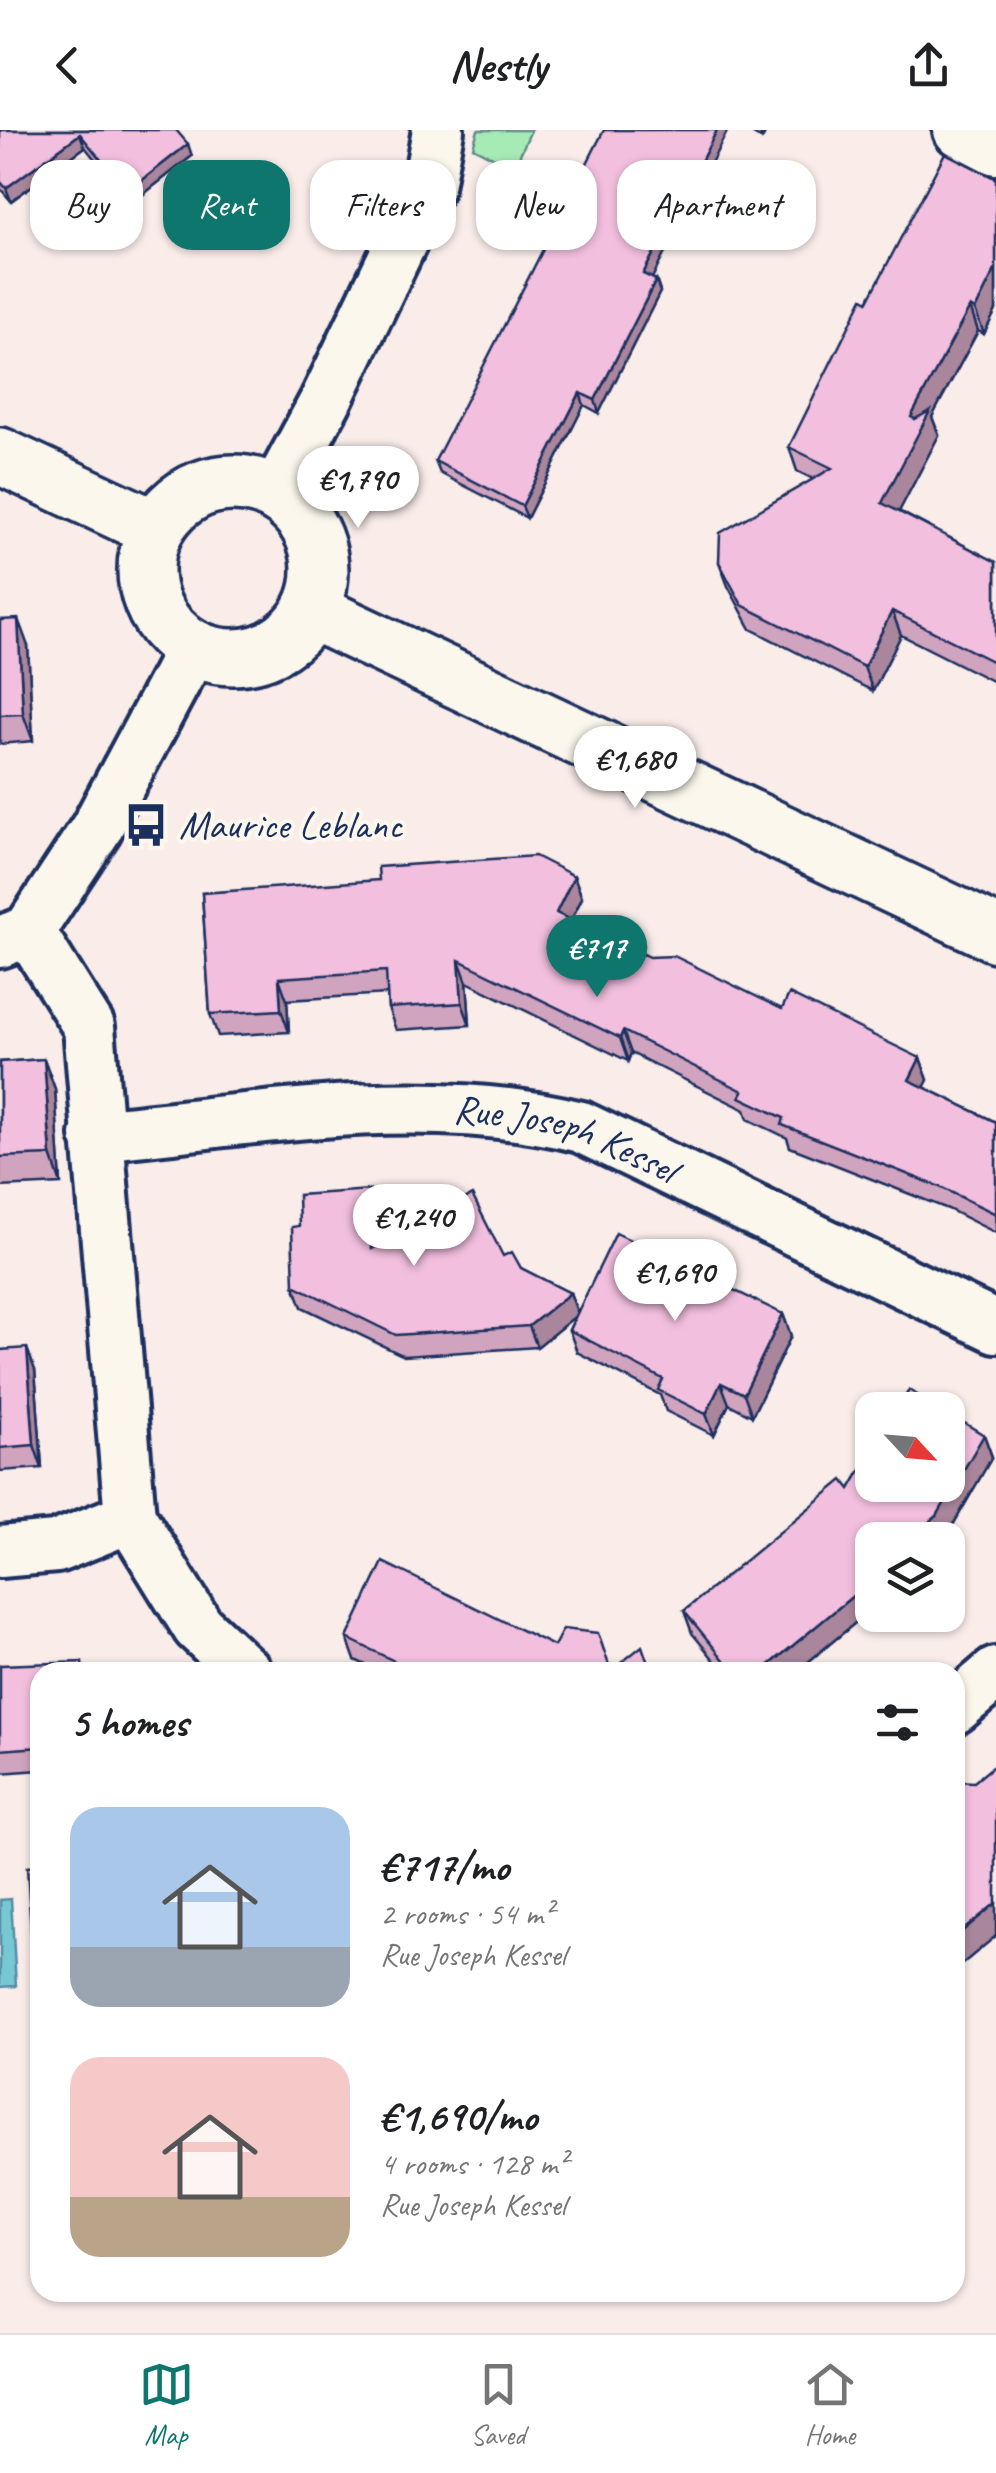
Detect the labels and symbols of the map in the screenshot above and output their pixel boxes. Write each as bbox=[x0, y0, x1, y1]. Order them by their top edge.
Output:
pin: €1,790 bbox=[277, 446, 439, 531]
pin: €1,680 bbox=[554, 726, 716, 811]
place label: Maurice Leblanc bbox=[179, 800, 403, 850]
bus stop icon: Maurice Leblanc bbox=[122, 801, 170, 849]
pin: €717 bbox=[538, 915, 656, 1000]
street label: Rue Joseph Kessel bbox=[452, 1084, 691, 1197]
pin: €1,240 bbox=[333, 1184, 495, 1269]
pin: €1,690 bbox=[594, 1239, 756, 1324]
north arrow bbox=[855, 1392, 965, 1502]

